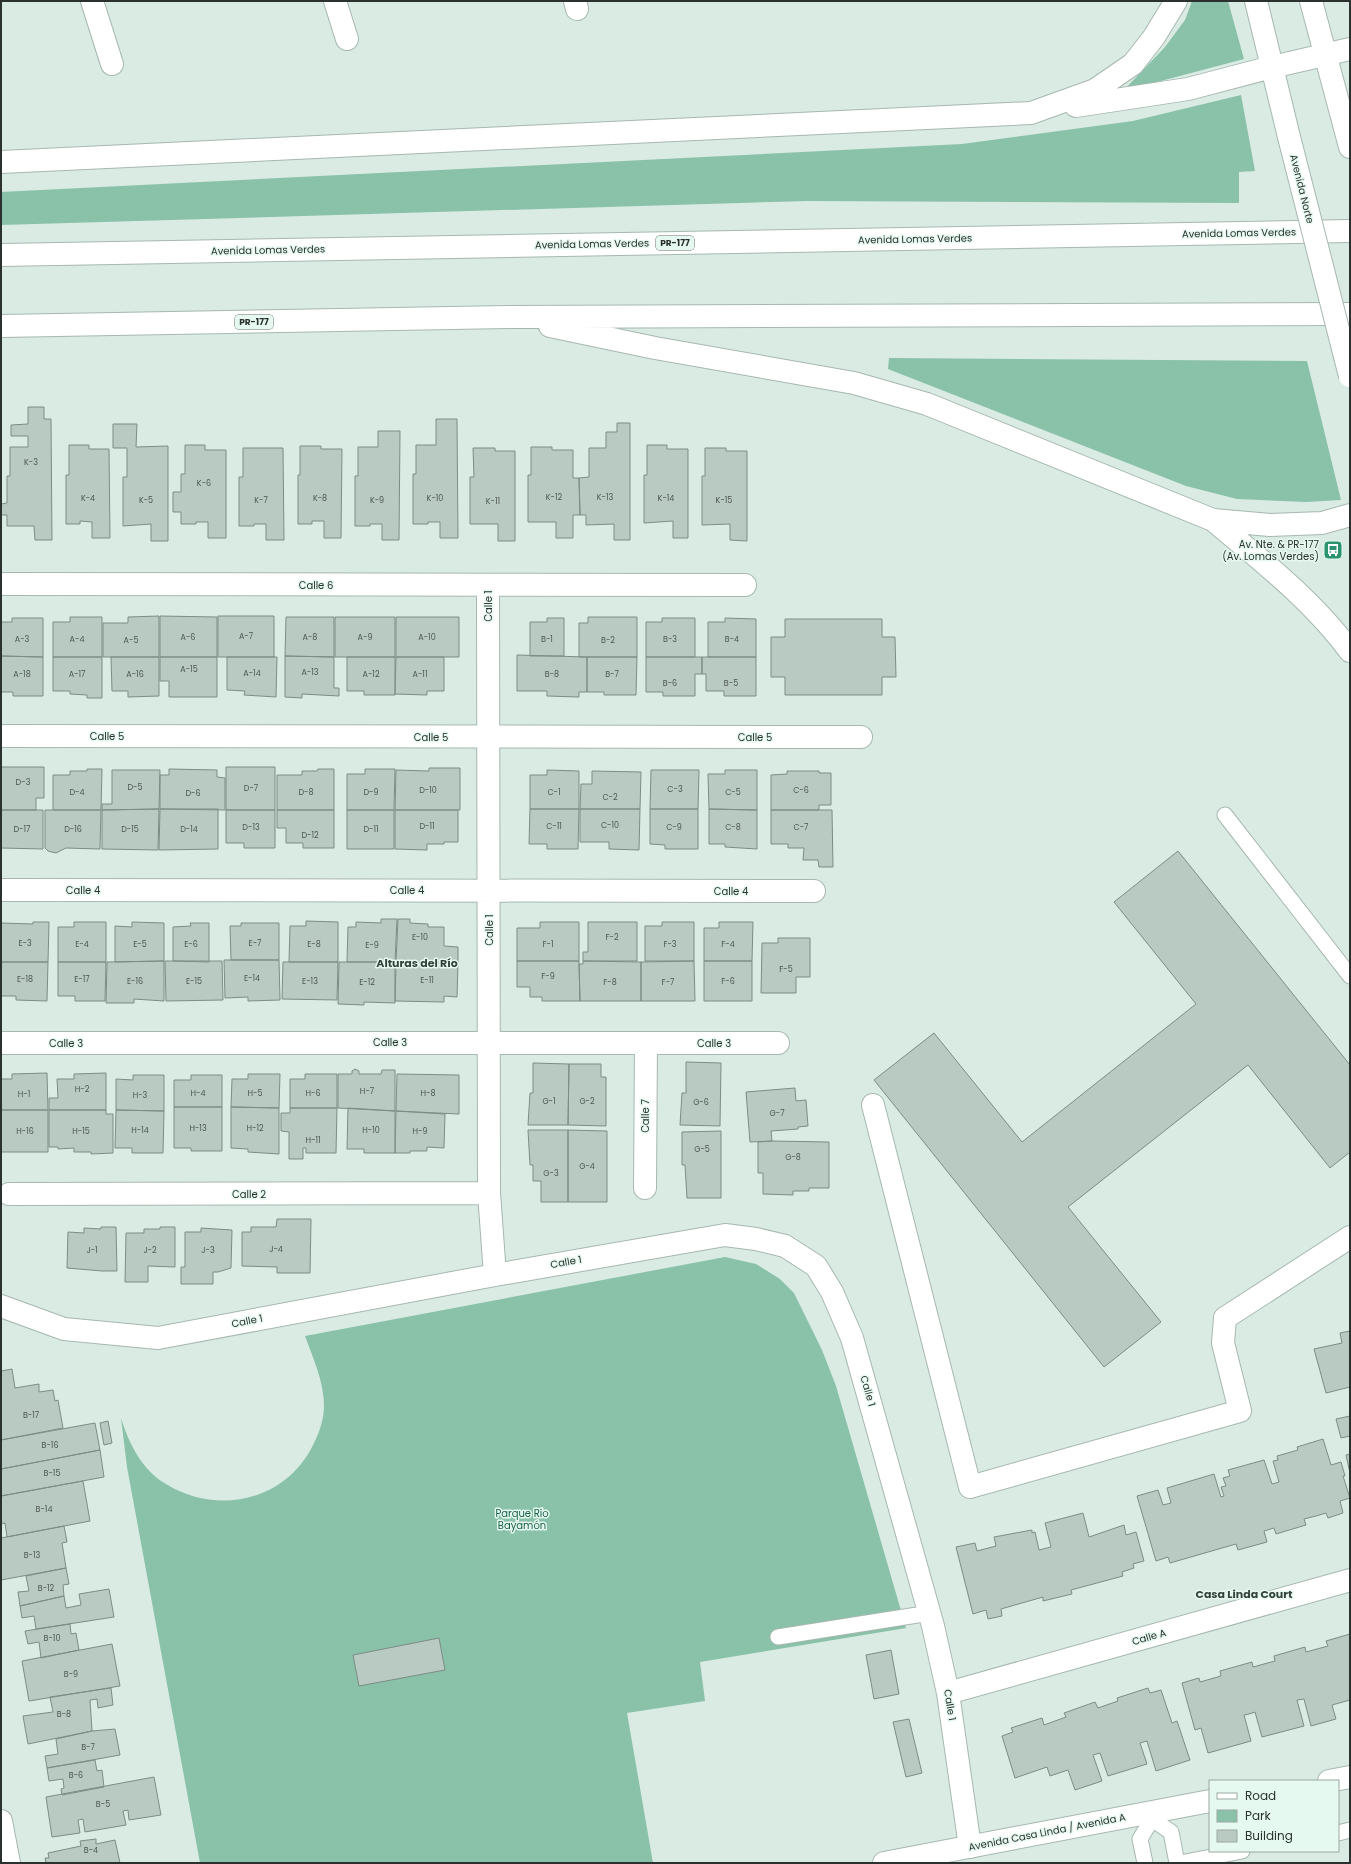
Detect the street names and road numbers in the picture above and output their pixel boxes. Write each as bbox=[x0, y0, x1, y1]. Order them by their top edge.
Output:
street label: Avenida Norte bbox=[1286, 153, 1318, 225]
street label: Avenida Lomas Verdes bbox=[1182, 225, 1296, 241]
street label: Avenida Lomas Verdes bbox=[858, 231, 972, 247]
street label: Avenida Lomas Verdes bbox=[535, 236, 649, 252]
road number: PR-177 bbox=[656, 236, 694, 250]
street label: Avenida Lomas Verdes bbox=[211, 242, 325, 258]
road number: PR-177 bbox=[235, 315, 273, 329]
street label: Calle 6 bbox=[299, 578, 333, 593]
street label: Calle 1 bbox=[481, 590, 496, 622]
street label: Calle 5 bbox=[90, 729, 124, 744]
street label: Calle 5 bbox=[414, 730, 448, 745]
street label: Calle 5 bbox=[738, 730, 772, 745]
street label: Calle 4 bbox=[66, 883, 100, 898]
street label: Calle 4 bbox=[390, 883, 424, 898]
street label: Calle 4 bbox=[714, 884, 748, 899]
street label: Calle 1 bbox=[482, 914, 497, 946]
street label: Calle 3 bbox=[373, 1035, 407, 1050]
street label: Calle 3 bbox=[49, 1036, 83, 1051]
street label: Calle 3 bbox=[697, 1036, 731, 1051]
street label: Calle 7 bbox=[638, 1099, 653, 1133]
street label: Calle 2 bbox=[232, 1187, 266, 1202]
street label: Calle 1 bbox=[549, 1252, 583, 1272]
street label: Calle 1 bbox=[230, 1311, 264, 1331]
street label: Calle 1 bbox=[856, 1374, 880, 1408]
street label: Calle A bbox=[1130, 1625, 1168, 1649]
street label: Calle 1 bbox=[940, 1688, 960, 1722]
street label: Avenida Casa Linda / Avenida A bbox=[967, 1809, 1127, 1855]

